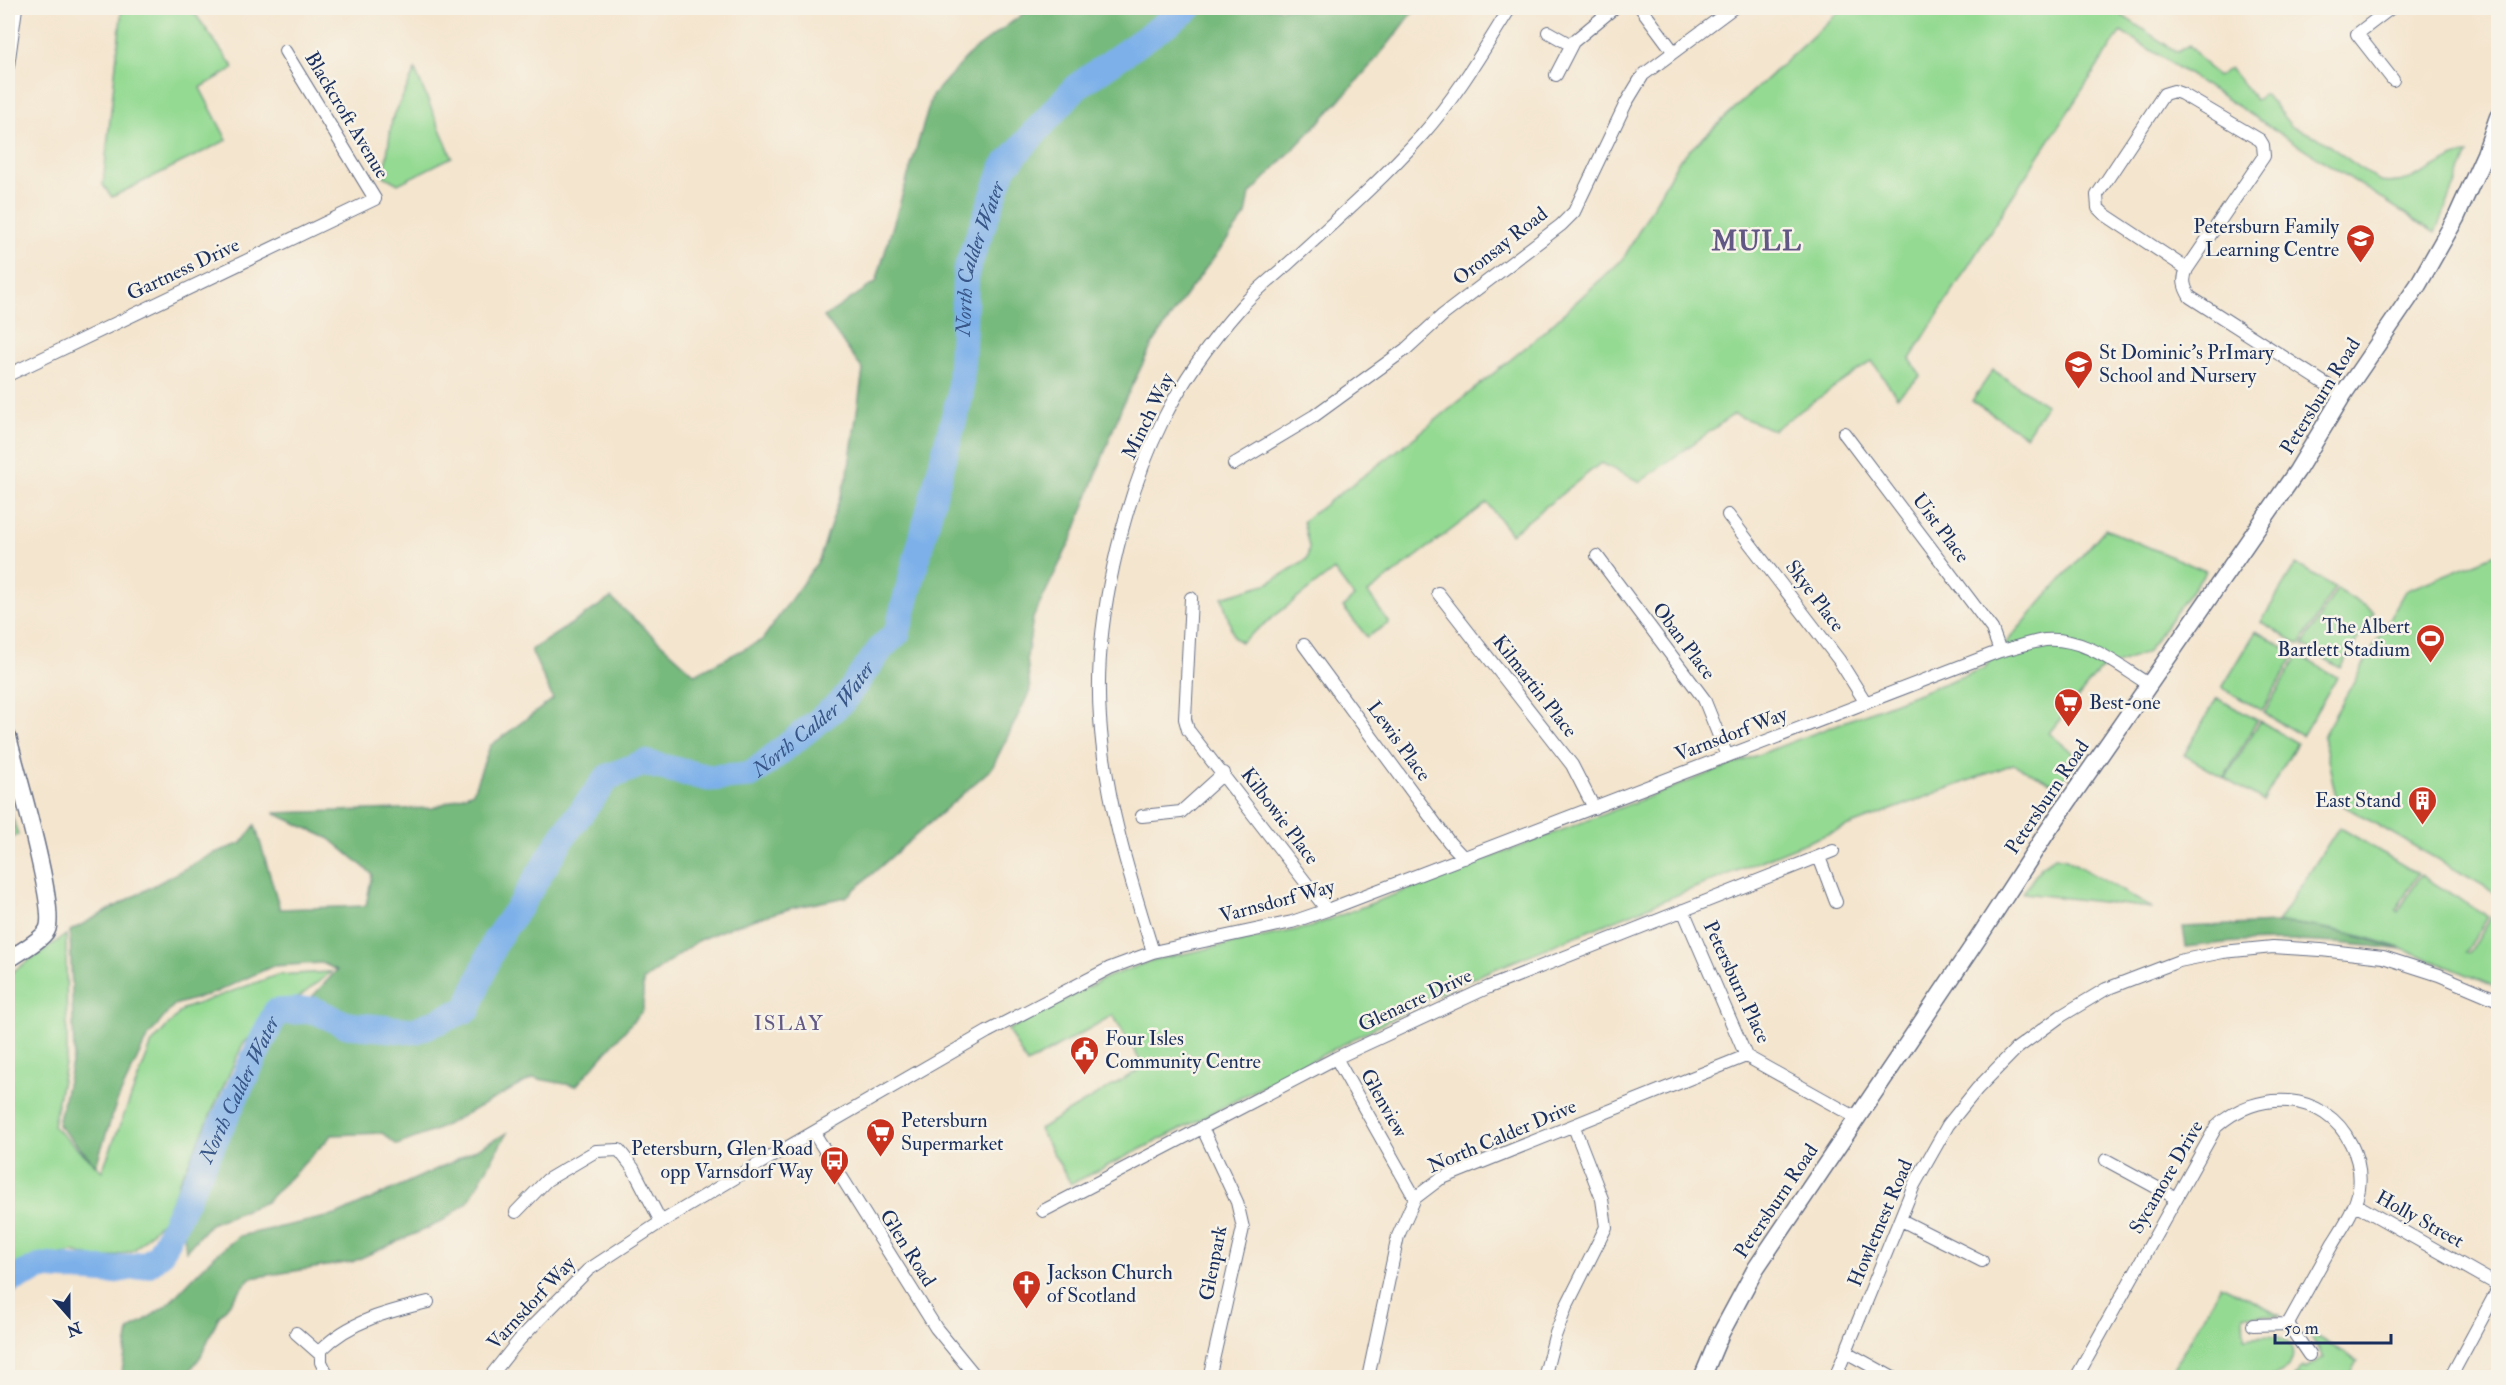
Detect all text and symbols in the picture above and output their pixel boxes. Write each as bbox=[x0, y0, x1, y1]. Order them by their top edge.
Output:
street label: Blackcroft Avenue bbox=[299, 47, 395, 183]
water label: North Calder Water bbox=[949, 177, 1011, 337]
street label: Oronsay Road bbox=[1448, 201, 1552, 291]
place label: Petersburn Family Learning Centre bbox=[2193, 214, 2340, 262]
school or university icon: Petersburn Family Learning Centre bbox=[2344, 222, 2376, 264]
district label: MULL bbox=[1711, 226, 1802, 258]
street label: Gartness Drive bbox=[123, 232, 243, 306]
street label: Petersburn Road bbox=[2274, 333, 2366, 459]
place label: St Dominic’s PrImary School and Nursery bbox=[2099, 340, 2275, 388]
school or university icon: St Dominic’s PrImary School and Nursery bbox=[2062, 348, 2094, 390]
street label: Minch Way bbox=[1116, 368, 1180, 463]
street label: Uist Place bbox=[1907, 488, 1975, 568]
street label: Skye Place bbox=[1780, 555, 1850, 637]
street label: Oban Place bbox=[1647, 597, 1721, 685]
place label: The Albert Bartlett Stadium bbox=[2277, 614, 2411, 662]
sports icon: The Albert Bartlett Stadium bbox=[2415, 622, 2447, 664]
street label: Kilmartin Place bbox=[1487, 630, 1583, 742]
water label: North Calder Water bbox=[745, 655, 881, 783]
supermarket icon: Best-one bbox=[2052, 686, 2084, 728]
place label: Best-one bbox=[2089, 690, 2161, 715]
street label: Lewis Place bbox=[1362, 696, 1436, 786]
street label: Varnsdorf Way bbox=[1671, 701, 1792, 767]
street label: Petersburn Road bbox=[2000, 735, 2095, 859]
street label: Kilbowie Place bbox=[1235, 762, 1325, 870]
building icon: East Stand bbox=[2406, 784, 2438, 826]
place label: East Stand bbox=[2315, 788, 2401, 813]
street label: Varnsdorf Way bbox=[1217, 873, 1339, 928]
street label: Petersburn Place bbox=[1698, 917, 1776, 1047]
street label: Glenacre Drive bbox=[1354, 963, 1476, 1037]
district label: ISLAY bbox=[754, 1010, 824, 1037]
water label: North Calder Water bbox=[192, 1011, 286, 1168]
place label: Four Isles Community Centre bbox=[1105, 1026, 1261, 1074]
public building icon: Four Isles Community Centre bbox=[1068, 1034, 1100, 1076]
street label: Glenview bbox=[1355, 1064, 1413, 1142]
street label: North Calder Drive bbox=[1424, 1093, 1580, 1179]
place label: Petersburn Supermarket bbox=[901, 1108, 1004, 1157]
supermarket icon: Petersburn Supermarket bbox=[864, 1116, 896, 1158]
street label: Sycamore Drive bbox=[2123, 1116, 2209, 1238]
place label: Petersburn, Glen Road opp Varnsdorf Way bbox=[631, 1136, 814, 1185]
street label: Petersburn Road bbox=[1729, 1139, 1824, 1263]
bus stop icon: Petersburn, Glen Road opp Varnsdorf Way bbox=[818, 1144, 850, 1186]
street label: Howletnest Road bbox=[1842, 1155, 1918, 1290]
street label: Holly Street bbox=[2372, 1185, 2469, 1254]
street label: Glen Road bbox=[874, 1205, 942, 1291]
street label: Glenpark bbox=[1194, 1223, 1234, 1303]
street label: Varnsdorf Way bbox=[482, 1250, 581, 1355]
place label: Jackson Church of Scotland bbox=[1046, 1260, 1173, 1308]
church icon: Jackson Church of Scotland bbox=[1010, 1268, 1042, 1310]
north arrow bbox=[39, 1286, 99, 1346]
scale bar bbox=[2275, 1307, 2390, 1345]
text: N bbox=[63, 1317, 85, 1341]
text: 50 m bbox=[2284, 1317, 2319, 1340]

